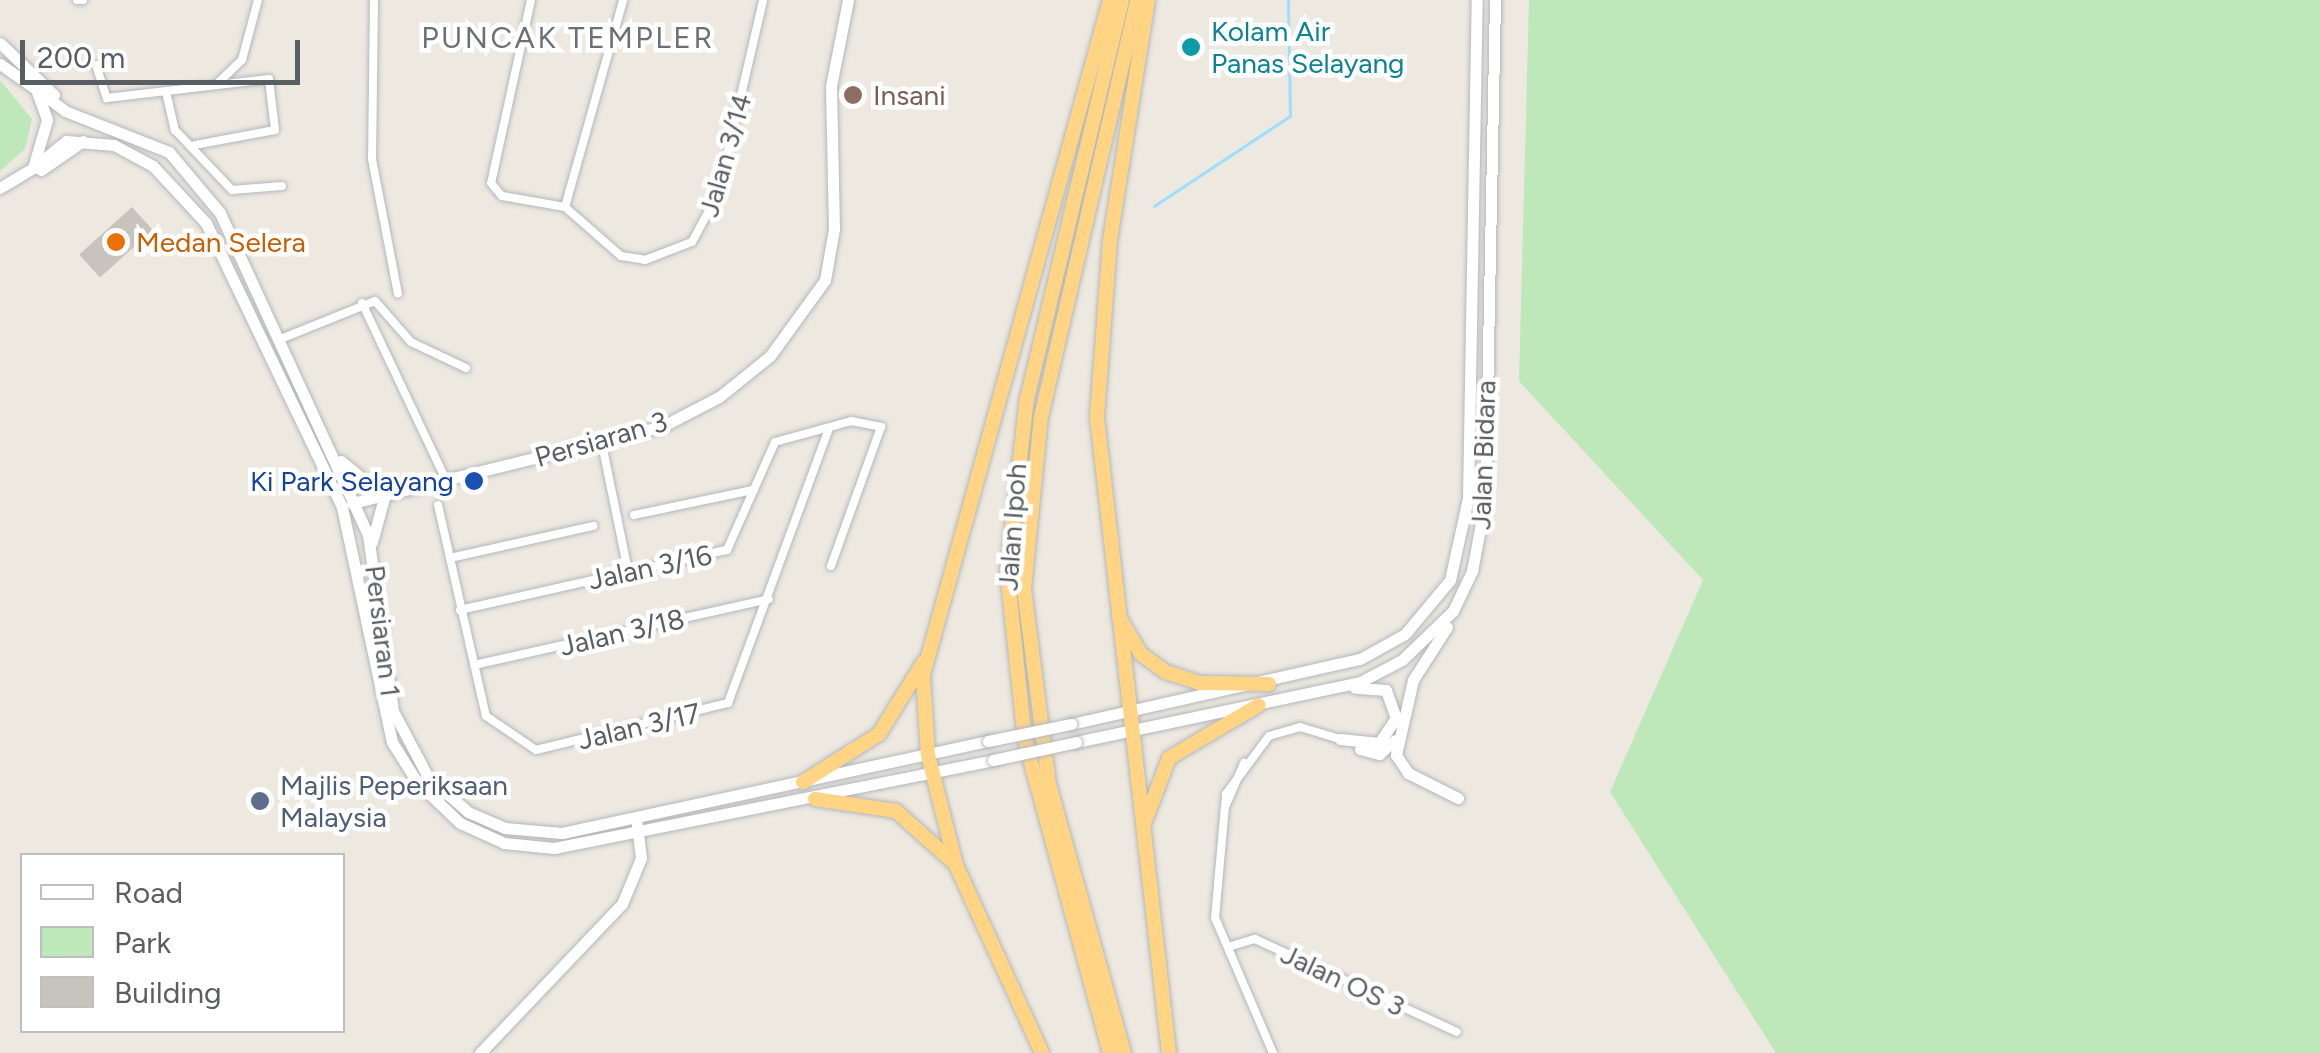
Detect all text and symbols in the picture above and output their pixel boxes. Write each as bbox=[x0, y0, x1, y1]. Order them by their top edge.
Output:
place label: Kolam Air Panas Selayang bbox=[1211, 14, 1405, 80]
scale bar bbox=[25, 20, 305, 82]
district label: PUNCAK TEMPLER bbox=[421, 20, 715, 56]
marker: Kolam Air Panas Selayang bbox=[1180, 36, 1202, 58]
text: 200 m bbox=[37, 39, 125, 76]
place label: Insani bbox=[873, 78, 946, 112]
marker: Insani bbox=[842, 84, 864, 106]
street label: Jalan 3/14 bbox=[691, 89, 759, 221]
place label: Medan Selera bbox=[136, 225, 306, 259]
marker: Medan Selera bbox=[105, 231, 127, 253]
street label: Jalan Bidara bbox=[1464, 380, 1502, 530]
street label: Persiaran 3 bbox=[531, 404, 671, 474]
street label: Jalan Ipoh bbox=[991, 462, 1033, 592]
place label: Ki Park Selayang bbox=[250, 464, 454, 498]
marker: Ki Park Selayang bbox=[463, 470, 485, 492]
street label: Jalan 3/16 bbox=[585, 538, 715, 596]
street label: Persiaran 1 bbox=[358, 563, 408, 699]
street label: Jalan 3/18 bbox=[557, 601, 687, 663]
street label: Jalan 3/17 bbox=[575, 696, 703, 756]
place label: Majlis Peperiksaan Malaysia bbox=[280, 768, 508, 834]
marker: Majlis Peperiksaan Malaysia bbox=[249, 790, 271, 812]
legend bbox=[20, 853, 345, 1033]
text: Road bbox=[114, 874, 183, 911]
text: Park bbox=[114, 924, 171, 961]
street label: Jalan OS 3 bbox=[1276, 937, 1410, 1023]
text: Building bbox=[114, 974, 222, 1011]

